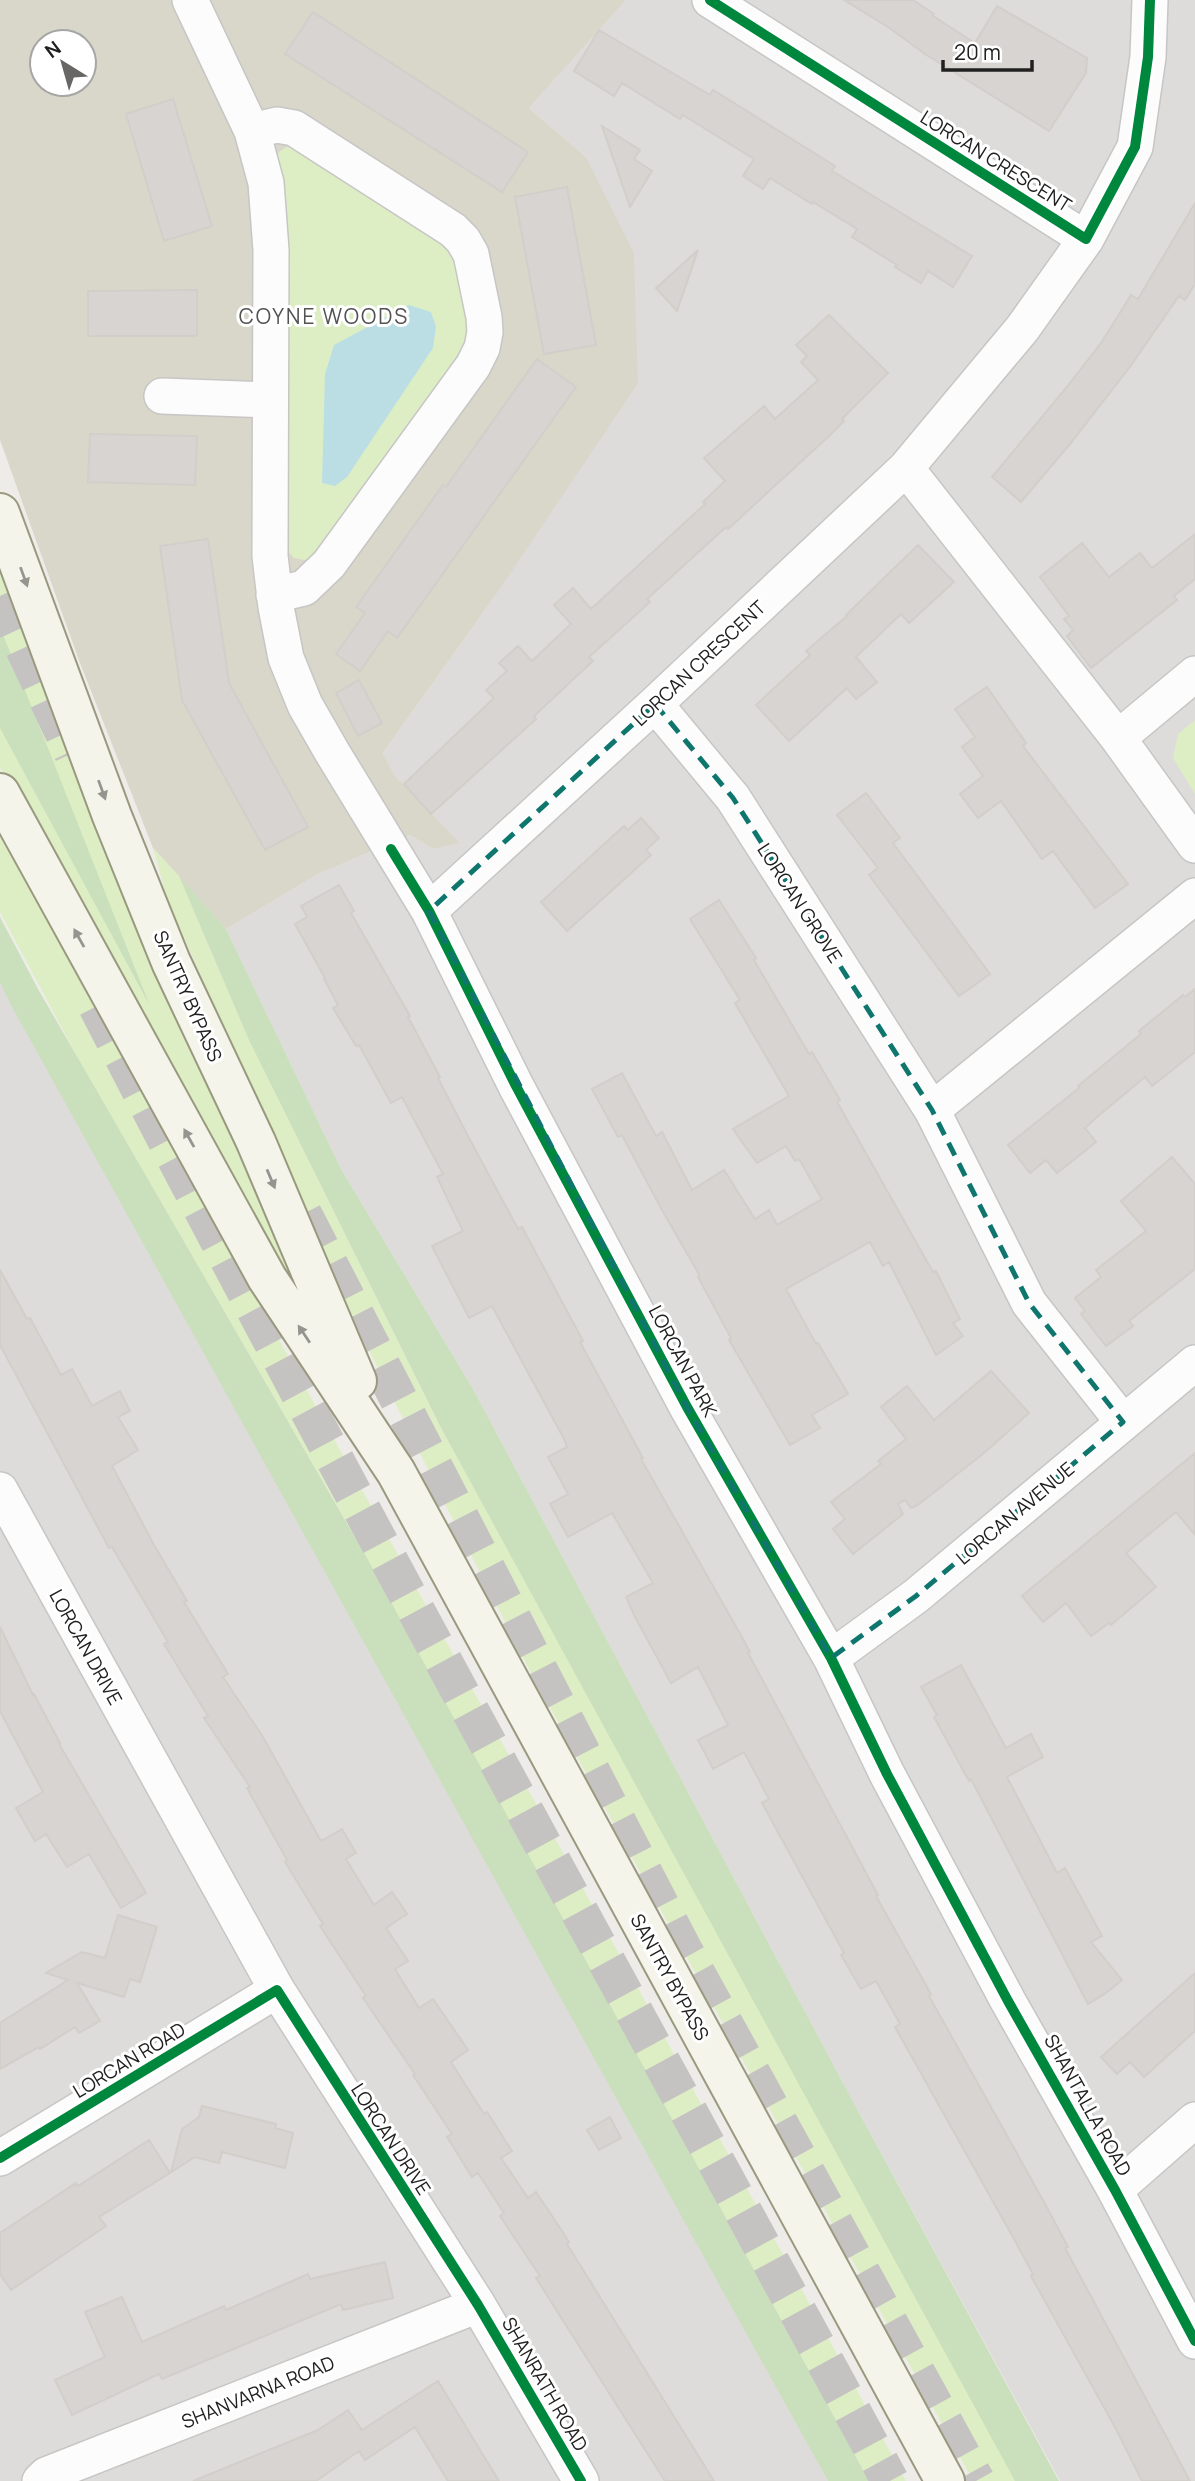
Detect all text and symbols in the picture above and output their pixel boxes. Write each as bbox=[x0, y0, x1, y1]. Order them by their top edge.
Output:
north arrow bbox=[28, 28, 98, 98]
scale bar bbox=[943, 28, 1032, 72]
text: N bbox=[39, 35, 66, 64]
text: 20 m bbox=[954, 38, 1001, 66]
street label: LORCAN CRESCENT bbox=[916, 104, 1077, 218]
district label: COYNE WOODS bbox=[239, 302, 409, 330]
one-way arrow bbox=[18, 567, 29, 588]
street label: LORCAN CRESCENT bbox=[627, 594, 772, 732]
one-way arrow bbox=[97, 780, 108, 801]
street label: LORCAN GROVE bbox=[752, 838, 848, 968]
street label: SANTRY BYPASS bbox=[147, 926, 229, 1066]
one-way arrow bbox=[74, 928, 85, 948]
one-way arrow bbox=[183, 1128, 195, 1147]
one-way arrow bbox=[266, 1169, 277, 1190]
street label: LORCAN PARK bbox=[643, 1301, 724, 1422]
one-way arrow bbox=[297, 1324, 310, 1344]
street label: LORCAN AVENUE bbox=[950, 1456, 1080, 1570]
street label: LORCAN DRIVE bbox=[44, 1585, 128, 1709]
street label: SANTRY BYPASS bbox=[624, 1909, 716, 2045]
street label: LORCAN ROAD bbox=[68, 2016, 190, 2104]
street label: SHANTALLA ROAD bbox=[1038, 2030, 1138, 2180]
street label: LORCAN DRIVE bbox=[345, 2078, 437, 2200]
street label: SHANRATH ROAD bbox=[496, 2312, 594, 2456]
street label: SHANVARNA ROAD bbox=[178, 2349, 338, 2435]

